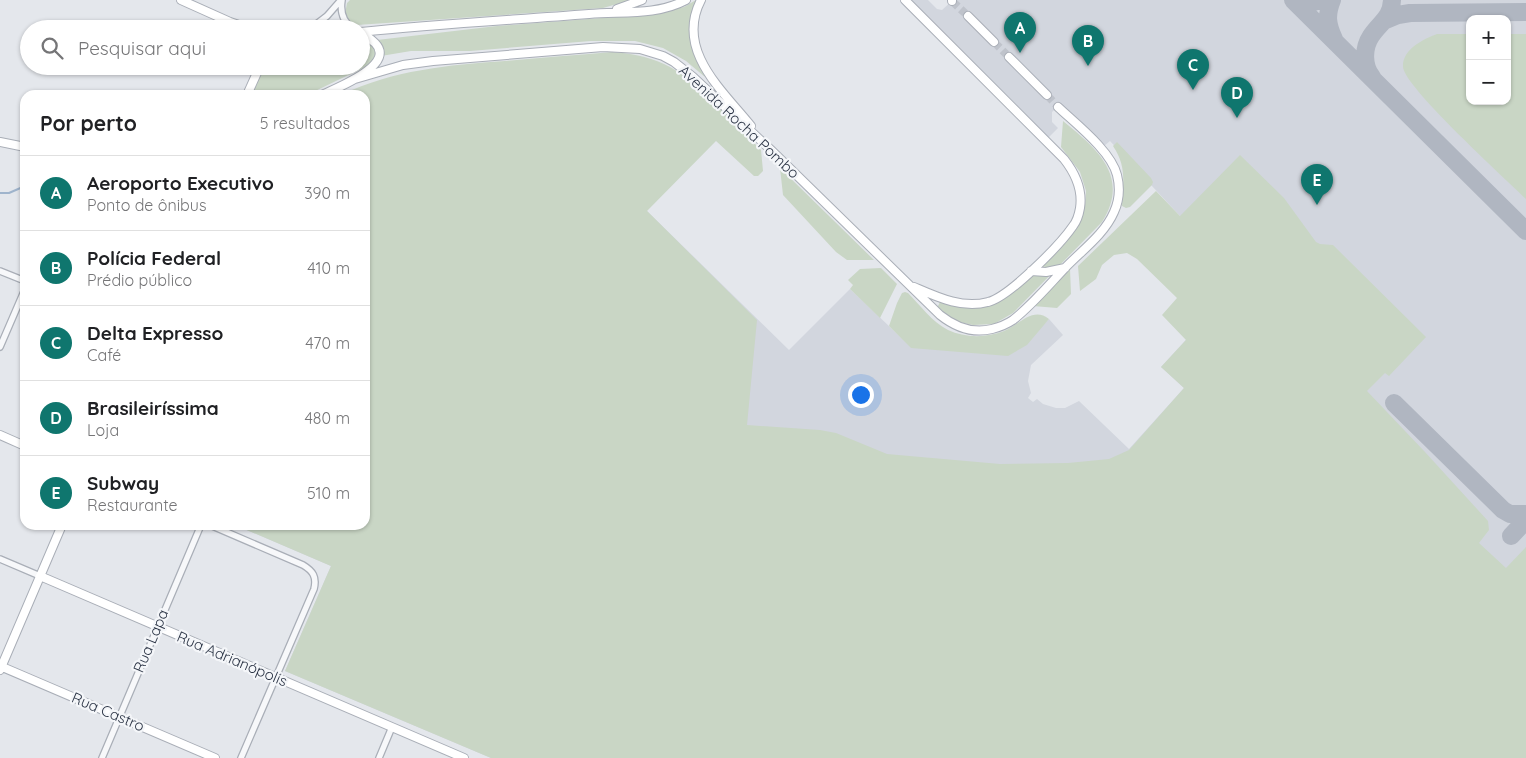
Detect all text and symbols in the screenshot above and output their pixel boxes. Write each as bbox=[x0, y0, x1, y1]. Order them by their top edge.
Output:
pin: A bbox=[1004, 12, 1036, 53]
map controls bbox=[1466, 15, 1511, 105]
button: + bbox=[1466, 15, 1511, 60]
search box bbox=[20, 20, 370, 75]
pin: B bbox=[1072, 25, 1104, 66]
icon: search bbox=[38, 34, 66, 62]
text: Pesquisar aqui bbox=[78, 36, 206, 60]
pin: C bbox=[1177, 49, 1209, 90]
button: − bbox=[1466, 60, 1511, 105]
street label: Avenida Rocha Pombo bbox=[675, 61, 804, 182]
pin: D bbox=[1221, 77, 1253, 118]
text: Por perto bbox=[40, 110, 137, 136]
text: 5 resultados bbox=[260, 113, 350, 133]
pin: E bbox=[1301, 164, 1333, 205]
text: Aeroporto Executivo bbox=[87, 171, 274, 195]
text: A bbox=[51, 183, 61, 203]
text: 390 m bbox=[304, 183, 350, 203]
text: Ponto de ônibus bbox=[87, 195, 206, 215]
text: Polícia Federal bbox=[87, 246, 221, 270]
text: B bbox=[51, 258, 61, 278]
text: 410 m bbox=[307, 258, 350, 278]
text: Prédio público bbox=[87, 270, 192, 290]
text: Delta Expresso bbox=[87, 321, 223, 345]
text: C bbox=[51, 333, 61, 353]
text: 470 m bbox=[305, 333, 350, 353]
text: Café bbox=[87, 345, 121, 365]
your location bbox=[848, 382, 874, 408]
text: Brasileiríssima bbox=[87, 396, 219, 420]
text: D bbox=[50, 408, 62, 428]
text: 480 m bbox=[304, 408, 350, 428]
text: Loja bbox=[87, 420, 119, 440]
text: Subway bbox=[87, 471, 159, 495]
text: E bbox=[51, 483, 61, 503]
text: 510 m bbox=[307, 483, 350, 503]
text: Restaurante bbox=[87, 495, 178, 515]
street label: Rua Lapa bbox=[129, 606, 172, 675]
street label: Rua Adrianópolis bbox=[174, 627, 290, 690]
street label: Rua Castro bbox=[69, 688, 147, 735]

